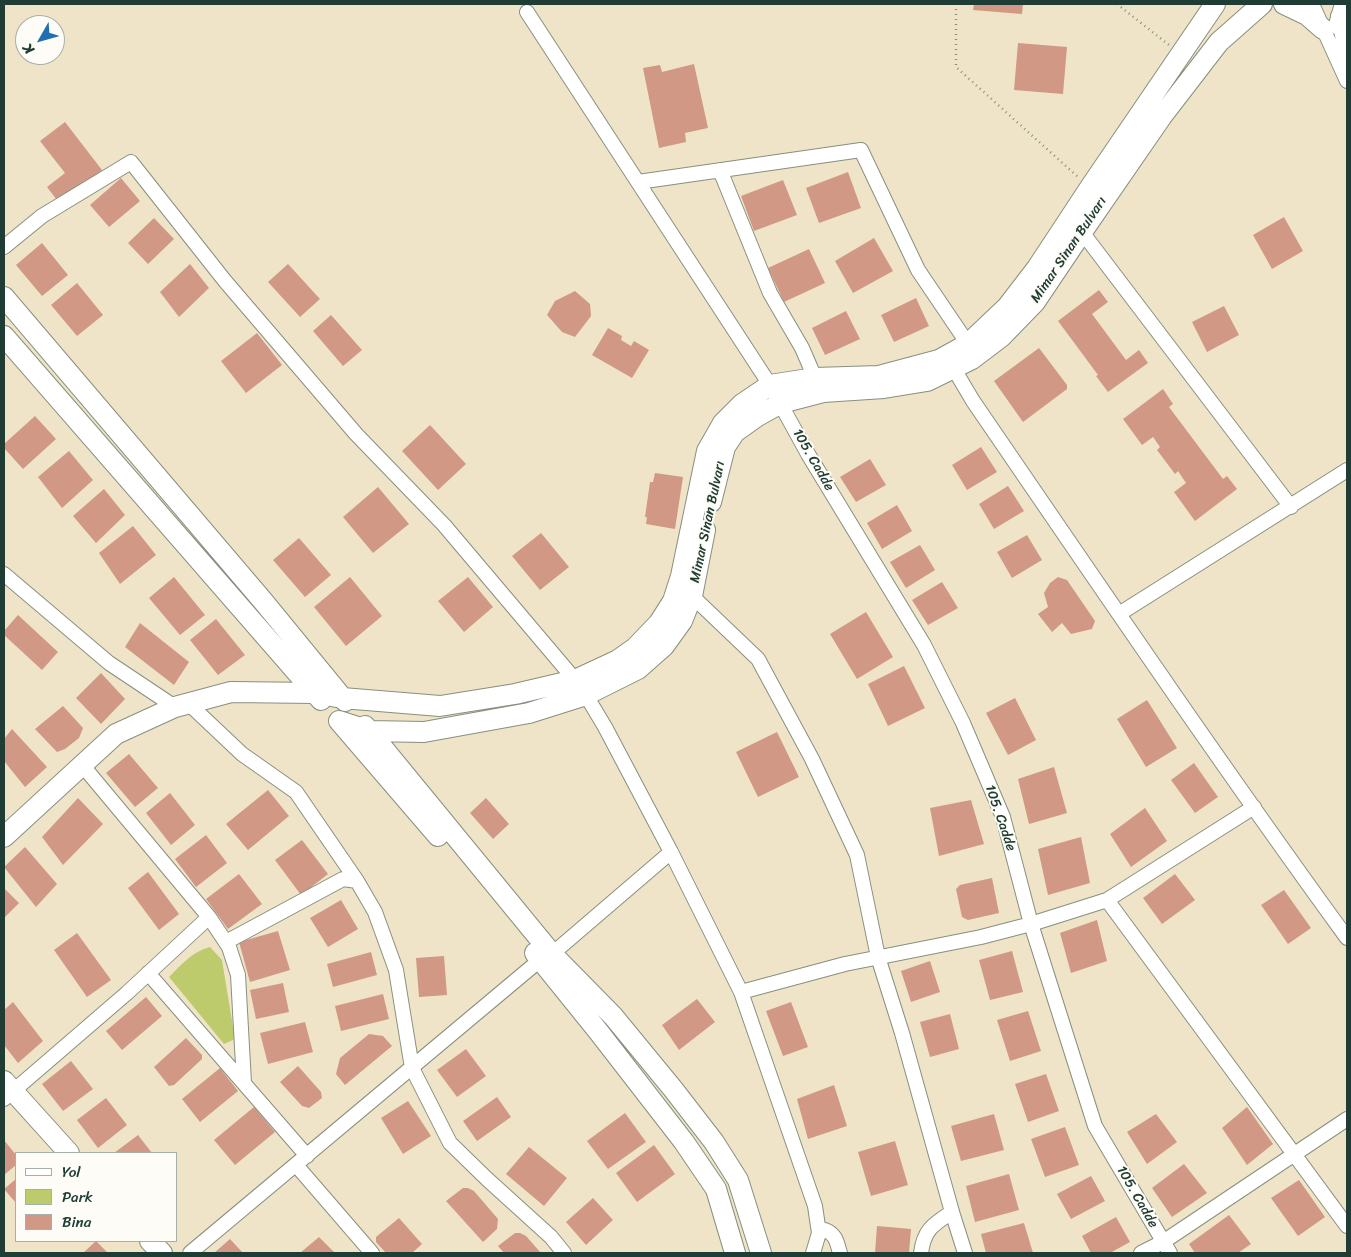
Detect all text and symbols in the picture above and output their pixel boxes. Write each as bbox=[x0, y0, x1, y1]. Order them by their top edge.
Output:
north arrow bbox=[15, 15, 65, 65]
text: K bbox=[16, 38, 41, 60]
street label: Mimar Sinan Bulvarı bbox=[1027, 194, 1111, 306]
street label: 105. Cadde bbox=[788, 426, 838, 494]
street label: Mimar Sinan Bulvarı bbox=[687, 459, 729, 585]
street label: 105. Cadde bbox=[981, 783, 1019, 853]
legend bbox=[15, 1152, 178, 1242]
text: Yol bbox=[62, 1159, 81, 1185]
street label: 105. Cadde bbox=[1112, 1163, 1162, 1231]
text: Park bbox=[62, 1184, 93, 1210]
text: Bina bbox=[62, 1209, 91, 1235]

